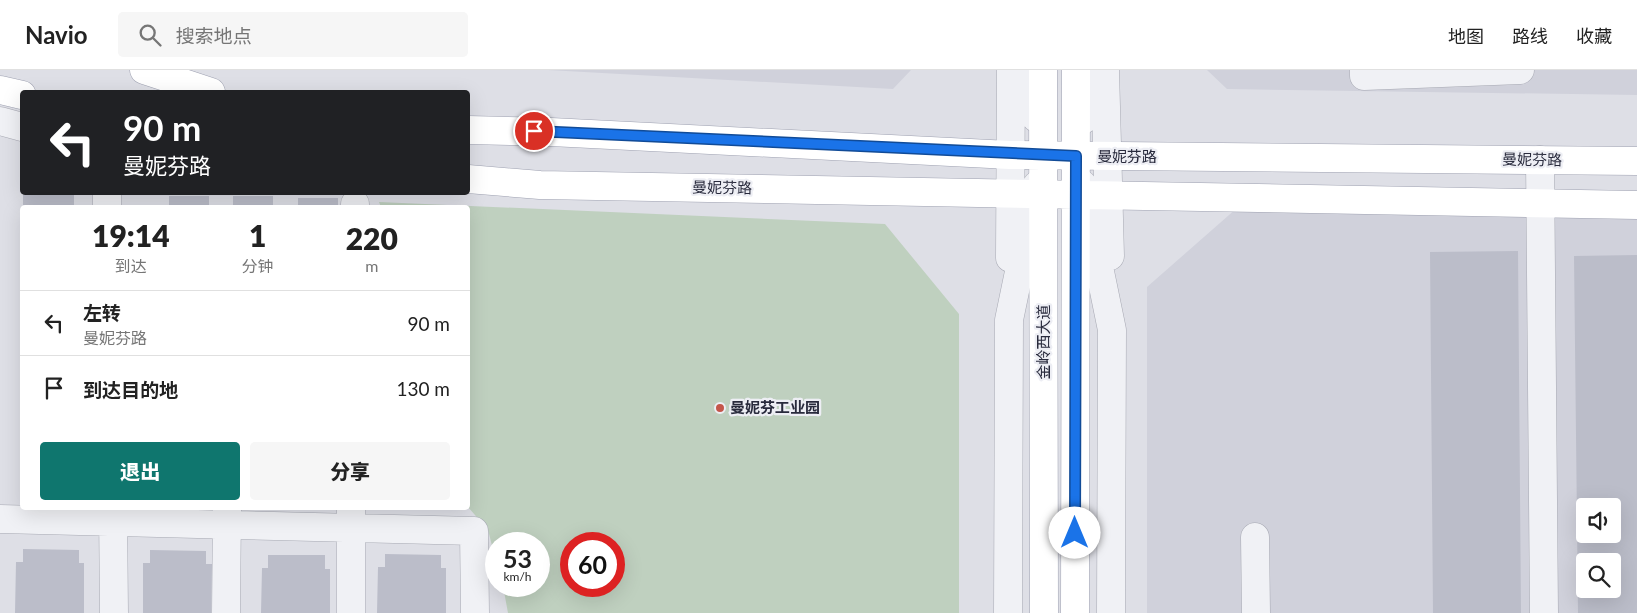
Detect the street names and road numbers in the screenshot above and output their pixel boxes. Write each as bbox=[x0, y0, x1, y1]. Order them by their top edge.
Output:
street label: 曼妮芬路 bbox=[1097, 147, 1157, 165]
street label: 曼妮芬路 bbox=[1502, 149, 1562, 169]
street label: 曼妮芬路 bbox=[692, 177, 752, 197]
street label: 金岭西大道 bbox=[1034, 304, 1052, 380]

